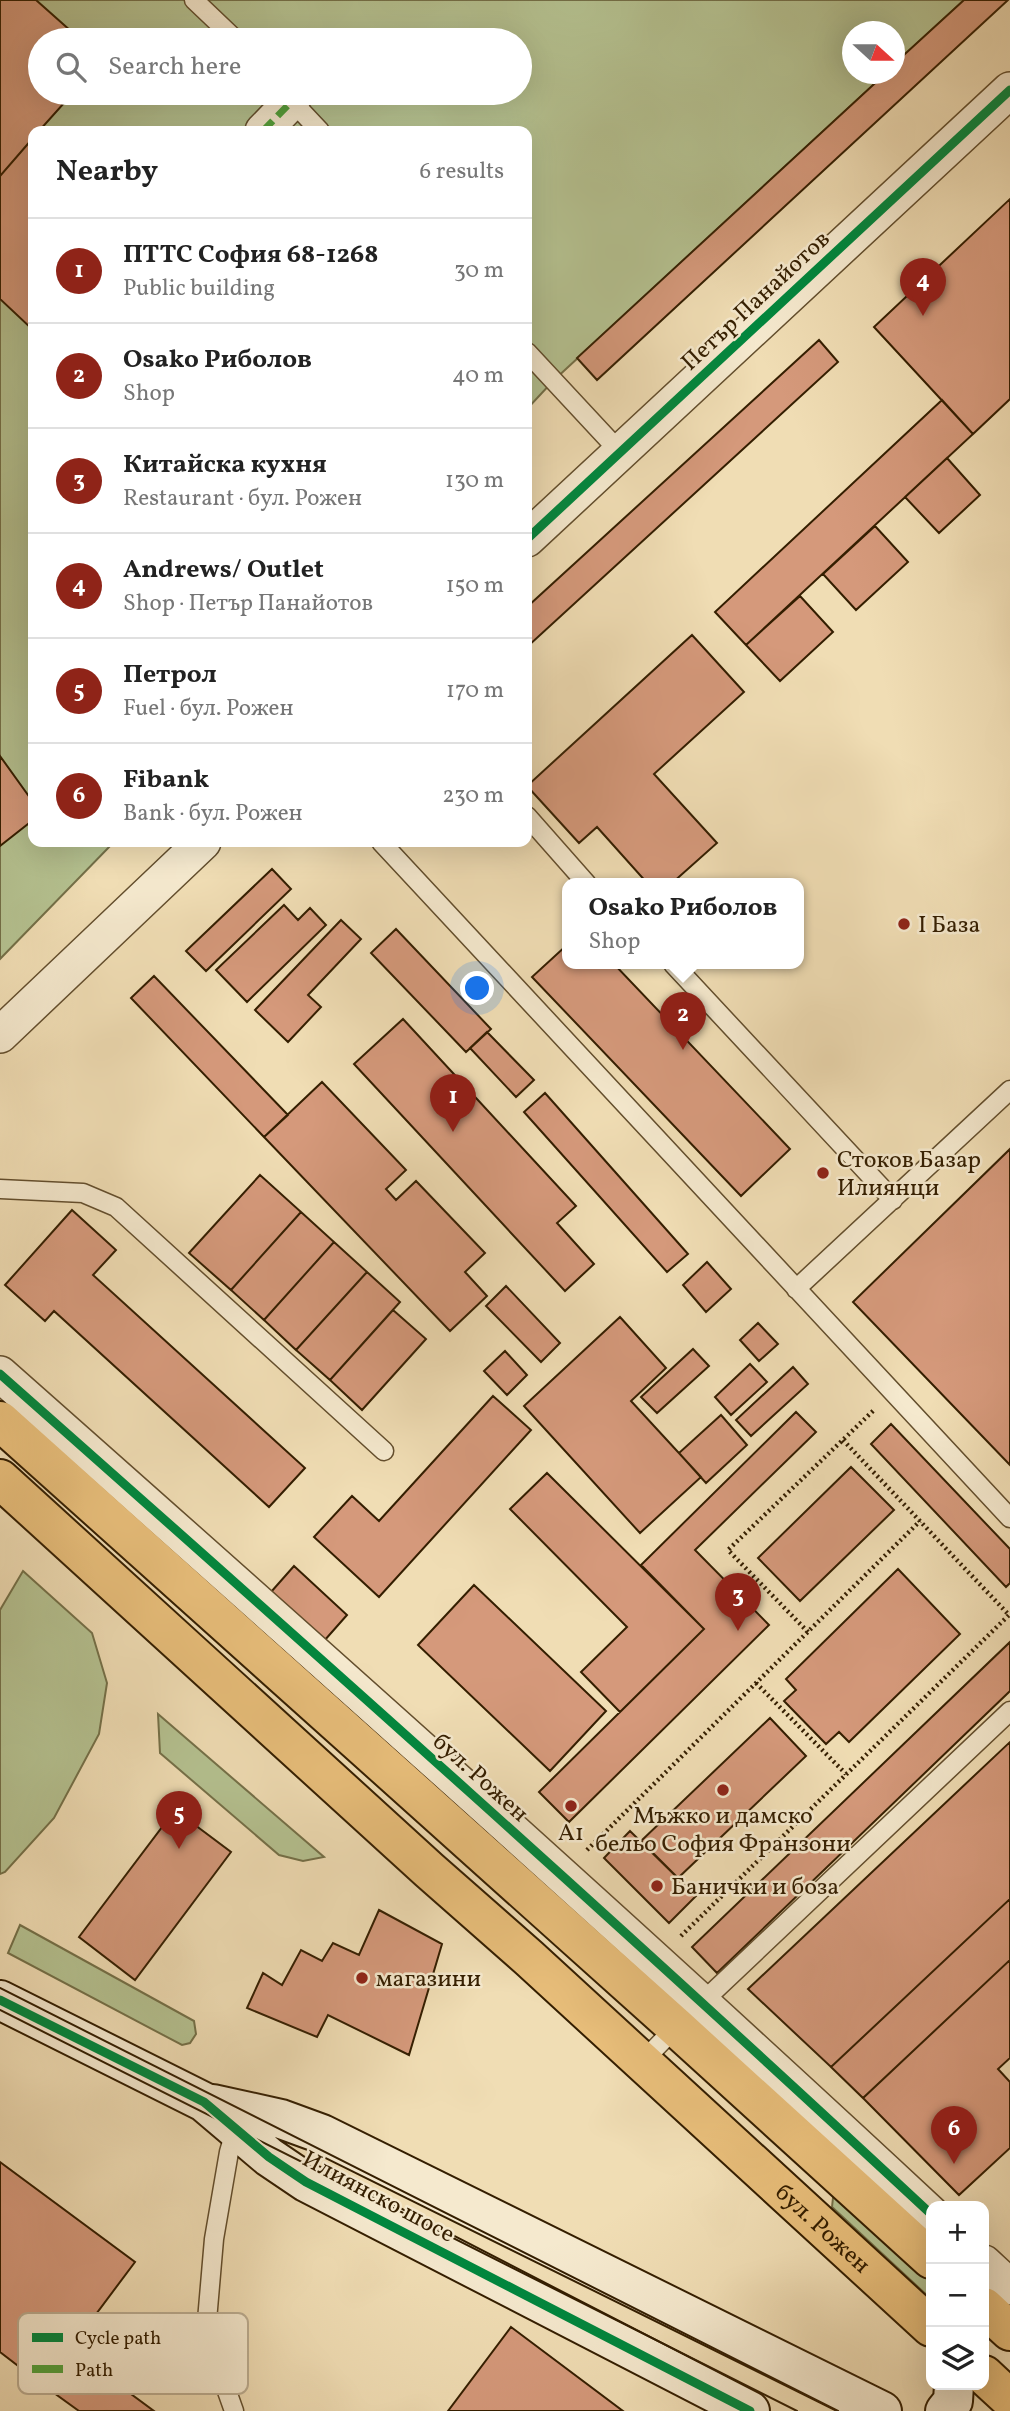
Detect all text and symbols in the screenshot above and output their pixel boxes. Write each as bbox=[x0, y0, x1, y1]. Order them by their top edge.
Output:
north arrow bbox=[842, 21, 905, 84]
search box bbox=[28, 28, 532, 105]
icon: search bbox=[52, 48, 90, 86]
text: Search here bbox=[108, 49, 241, 85]
text: Nearby bbox=[56, 151, 158, 193]
text: 6 results bbox=[420, 156, 504, 188]
street label: Петър Панайотов bbox=[674, 223, 838, 380]
text: ПТТС София 68-1268 bbox=[123, 237, 378, 273]
text: 1 bbox=[74, 255, 84, 287]
text: 30 m bbox=[454, 255, 504, 287]
pin: 4 bbox=[900, 258, 946, 316]
text: Public building bbox=[123, 273, 275, 305]
text: Osako Риболов bbox=[123, 342, 312, 378]
text: 2 bbox=[73, 360, 85, 392]
text: 40 m bbox=[452, 360, 504, 392]
text: Shop bbox=[123, 378, 175, 410]
text: Китайска кухня bbox=[123, 447, 327, 483]
text: 3 bbox=[73, 465, 85, 497]
text: 130 m bbox=[445, 465, 504, 497]
text: Restaurant · бул. Рожен bbox=[123, 483, 362, 515]
text: Andrews/ Outlet bbox=[123, 552, 324, 588]
text: 4 bbox=[72, 570, 86, 602]
text: 150 m bbox=[446, 570, 504, 602]
text: Shop · Петър Панайотов bbox=[123, 588, 373, 620]
text: Петрол bbox=[123, 657, 217, 693]
text: 5 bbox=[73, 675, 85, 707]
text: 170 m bbox=[446, 675, 504, 707]
text: Fuel · бул. Рожен bbox=[123, 693, 293, 725]
text: Fibank bbox=[123, 762, 209, 798]
text: 6 bbox=[73, 780, 85, 812]
text: 230 m bbox=[442, 780, 504, 812]
text: Bank · бул. Рожен bbox=[123, 798, 303, 830]
popup bbox=[562, 878, 804, 969]
text: Osako Риболов bbox=[589, 890, 777, 926]
place label: I База bbox=[918, 909, 980, 943]
marker: I База bbox=[896, 916, 912, 932]
text: Shop bbox=[589, 926, 640, 958]
your location bbox=[460, 971, 494, 1005]
pin: 2 bbox=[660, 992, 706, 1050]
pin: 1 bbox=[430, 1074, 476, 1132]
place label: Стоков Базар Илиянци bbox=[837, 1144, 981, 1206]
marker: Стоков Базар Илиянци bbox=[815, 1165, 831, 1181]
pin: 3 bbox=[715, 1573, 761, 1631]
street label: бул. Рожен bbox=[424, 1726, 535, 1831]
marker: Мъжко и дамско бельо София Франзони bbox=[715, 1782, 731, 1798]
pin: 5 bbox=[156, 1791, 202, 1849]
marker: A1 bbox=[563, 1798, 579, 1814]
place label: Мъжко и дамско бельо София Франзони bbox=[595, 1800, 851, 1862]
place label: A1 bbox=[558, 1817, 584, 1851]
place label: Банички и боза bbox=[671, 1871, 839, 1905]
marker: Банички и боза bbox=[649, 1878, 665, 1894]
place label: магазини bbox=[376, 1963, 481, 1997]
marker: магазини bbox=[354, 1970, 370, 1986]
pin: 6 bbox=[931, 2106, 977, 2164]
street label: Илиянско шосе bbox=[296, 2143, 460, 2252]
street label: бул. Рожен bbox=[767, 2177, 877, 2282]
map controls bbox=[926, 2201, 989, 2390]
button: + bbox=[926, 2201, 989, 2264]
button: − bbox=[926, 2264, 989, 2327]
legend bbox=[18, 2313, 248, 2394]
text: Cycle path bbox=[75, 2326, 161, 2352]
button: layers bbox=[926, 2327, 989, 2390]
text: Path bbox=[75, 2358, 113, 2384]

